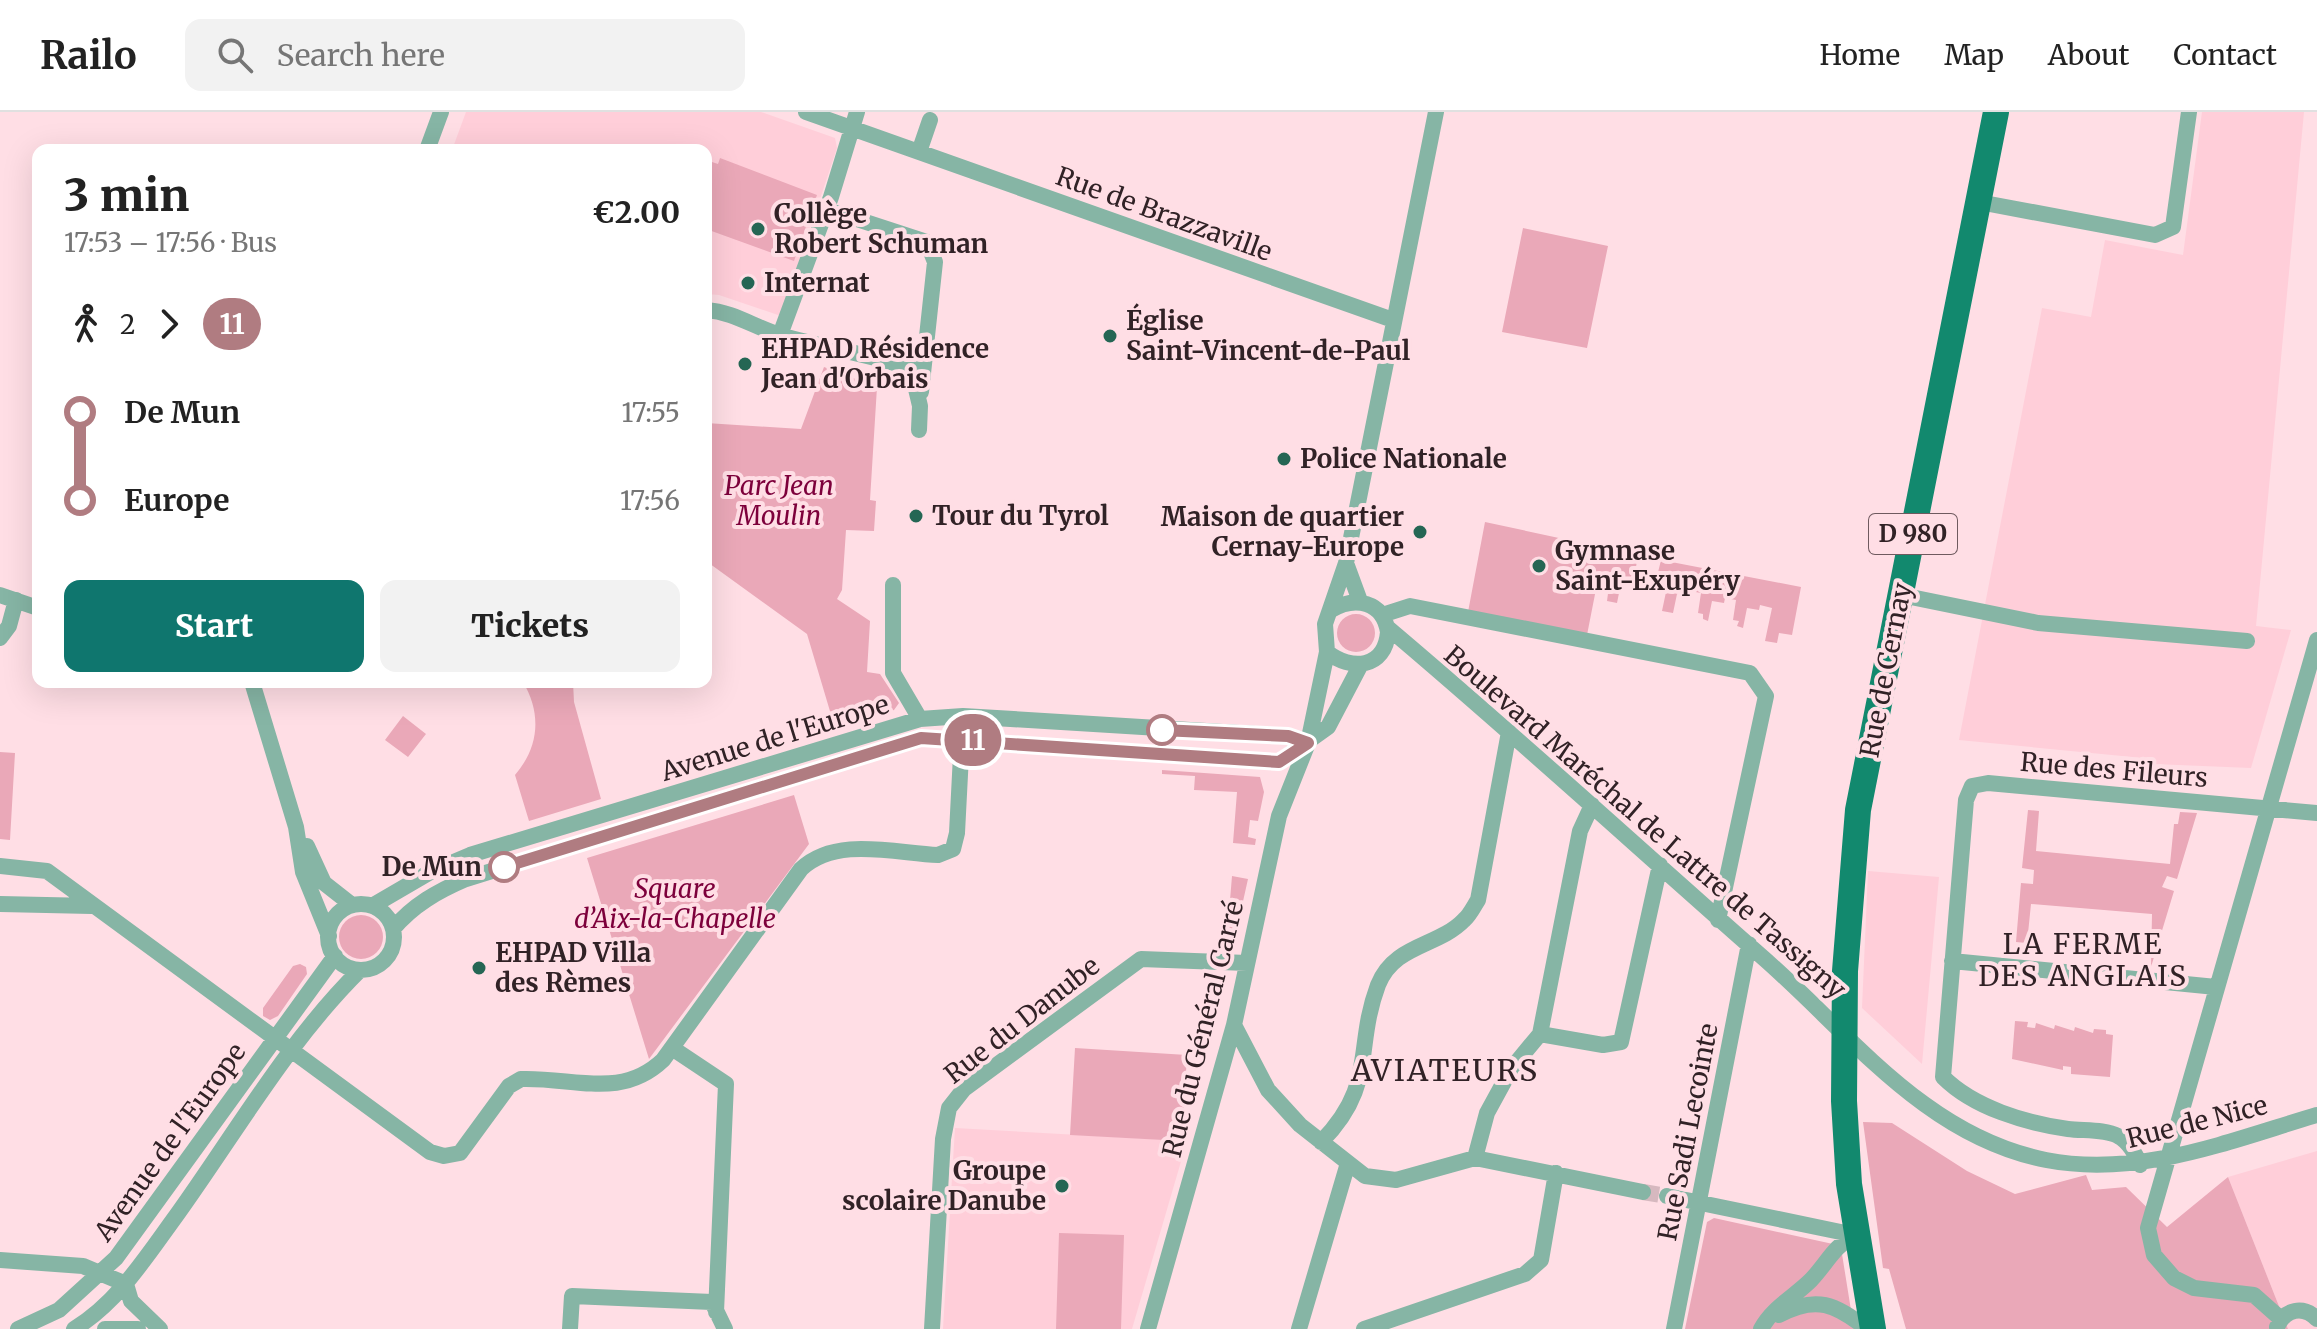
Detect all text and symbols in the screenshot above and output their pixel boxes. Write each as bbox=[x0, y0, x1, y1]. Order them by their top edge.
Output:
search box bbox=[185, 19, 745, 91]
text: Railo bbox=[40, 32, 137, 79]
icon: search bbox=[213, 33, 257, 77]
text: Search here bbox=[277, 36, 445, 74]
text: Home bbox=[1819, 37, 1900, 73]
text: Map bbox=[1944, 37, 2004, 73]
text: About bbox=[2048, 37, 2129, 73]
text: Contact bbox=[2173, 37, 2277, 73]
street label: Rue de Brazzaville bbox=[1052, 159, 1277, 268]
text: 3 min bbox=[64, 168, 189, 223]
text: €2.00 bbox=[592, 193, 680, 231]
place label: Collège Robert Schuman bbox=[774, 197, 989, 260]
marker: Collège Robert Schuman bbox=[749, 220, 767, 238]
text: 17:53 – 17:56 · Bus bbox=[64, 226, 277, 259]
place label: Internat bbox=[764, 266, 870, 299]
marker: Internat bbox=[739, 274, 757, 292]
icon: walk bbox=[64, 302, 108, 346]
icon: forward bbox=[147, 302, 191, 346]
place label: Église Saint-Vincent-de-Paul bbox=[1126, 303, 1410, 367]
text: 11 bbox=[219, 306, 245, 342]
text: 2 bbox=[120, 308, 135, 341]
marker: Église Saint-Vincent-de-Paul bbox=[1101, 327, 1119, 345]
place label: EHPAD Résidence Jean d'Orbais bbox=[760, 332, 989, 395]
marker: EHPAD Résidence Jean d'Orbais bbox=[736, 355, 754, 373]
text: De Mun bbox=[124, 393, 240, 431]
text: 17:55 bbox=[621, 396, 680, 429]
place label: Police Nationale bbox=[1300, 442, 1507, 475]
marker: Police Nationale bbox=[1275, 450, 1293, 468]
park label: Parc Jean Moulin bbox=[724, 469, 834, 532]
text: Europe bbox=[124, 481, 229, 519]
text: 17:56 bbox=[620, 484, 680, 517]
place label: Tour du Tyrol bbox=[932, 499, 1109, 532]
place label: Maison de quartier Cernay-Europe bbox=[1161, 500, 1404, 563]
marker: Tour du Tyrol bbox=[907, 507, 925, 525]
road number: D 980 bbox=[1869, 514, 1957, 554]
marker: Maison de quartier Cernay-Europe bbox=[1411, 523, 1429, 541]
place label: Gymnase Saint-Exupéry bbox=[1555, 534, 1741, 597]
marker: Gymnase Saint-Exupéry bbox=[1530, 557, 1548, 575]
street label: Rue de Cernay bbox=[1852, 579, 1919, 760]
button: Start bbox=[64, 580, 364, 672]
button: Tickets bbox=[380, 580, 680, 672]
street label: Boulevard Maréchal de Lattre de Tassigny bbox=[1438, 638, 1854, 1006]
street label: Avenue de l'Europe bbox=[656, 687, 893, 788]
line badge: 11 bbox=[937, 714, 1009, 766]
unlabelled marker bbox=[1147, 715, 1177, 745]
text: 11 bbox=[960, 722, 986, 758]
street label: Rue des Fileurs bbox=[2019, 745, 2209, 794]
place label: De Mun bbox=[381, 850, 482, 883]
marker: De Mun bbox=[489, 852, 519, 882]
park label: Square d’Aix-la-Chapelle bbox=[574, 872, 776, 935]
street label: Rue du Général Carré bbox=[1155, 897, 1250, 1160]
district label: LA FERME DES ANGLAIS bbox=[1978, 926, 2188, 994]
place label: EHPAD Villa des Rèmes bbox=[495, 936, 651, 999]
street label: Rue du Danube bbox=[938, 949, 1106, 1090]
marker: EHPAD Villa des Rèmes bbox=[470, 959, 488, 977]
street label: Rue Sadi Lecointe bbox=[1650, 1020, 1725, 1243]
street label: Avenue de l'Europe bbox=[86, 1036, 252, 1248]
district label: AVIATEURS bbox=[1350, 1051, 1539, 1089]
street label: Rue de Nice bbox=[2123, 1088, 2271, 1155]
place label: Groupe scolaire Danube bbox=[842, 1154, 1046, 1217]
marker: Groupe scolaire Danube bbox=[1053, 1177, 1071, 1195]

